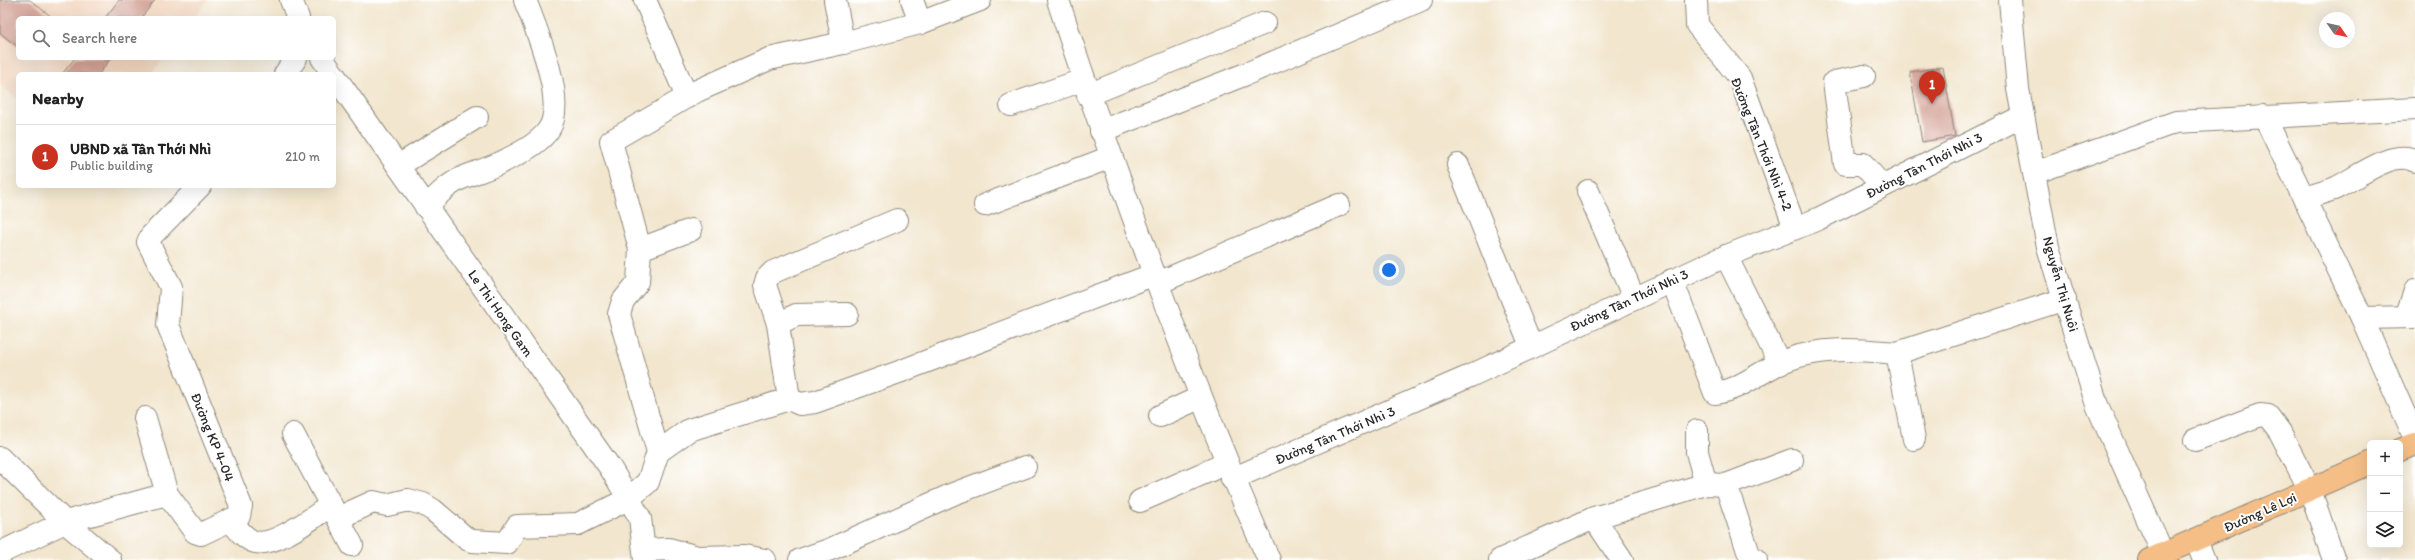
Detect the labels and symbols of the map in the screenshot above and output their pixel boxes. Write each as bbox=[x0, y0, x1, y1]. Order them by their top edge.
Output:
north arrow bbox=[2319, 12, 2355, 48]
pin: 1 bbox=[1919, 71, 1945, 104]
street label: Đường Tân Thới Nhì 4-2 bbox=[1727, 75, 1796, 214]
street label: Đường Tân Thới Nhì 3 bbox=[1863, 129, 1986, 202]
street label: Nguyễn Thị Nuôi bbox=[2039, 235, 2082, 334]
your location bbox=[1379, 260, 1399, 280]
street label: Đường Tân Thới Nhì 3 bbox=[1567, 265, 1691, 335]
street label: Le Thi Hong Gam bbox=[464, 266, 537, 360]
street label: Đường KP 4-04 bbox=[187, 390, 238, 485]
street label: Đường Tân Thới Nhì 3 bbox=[1273, 402, 1398, 468]
street label: Đường Lê Lợi bbox=[2221, 489, 2299, 536]

